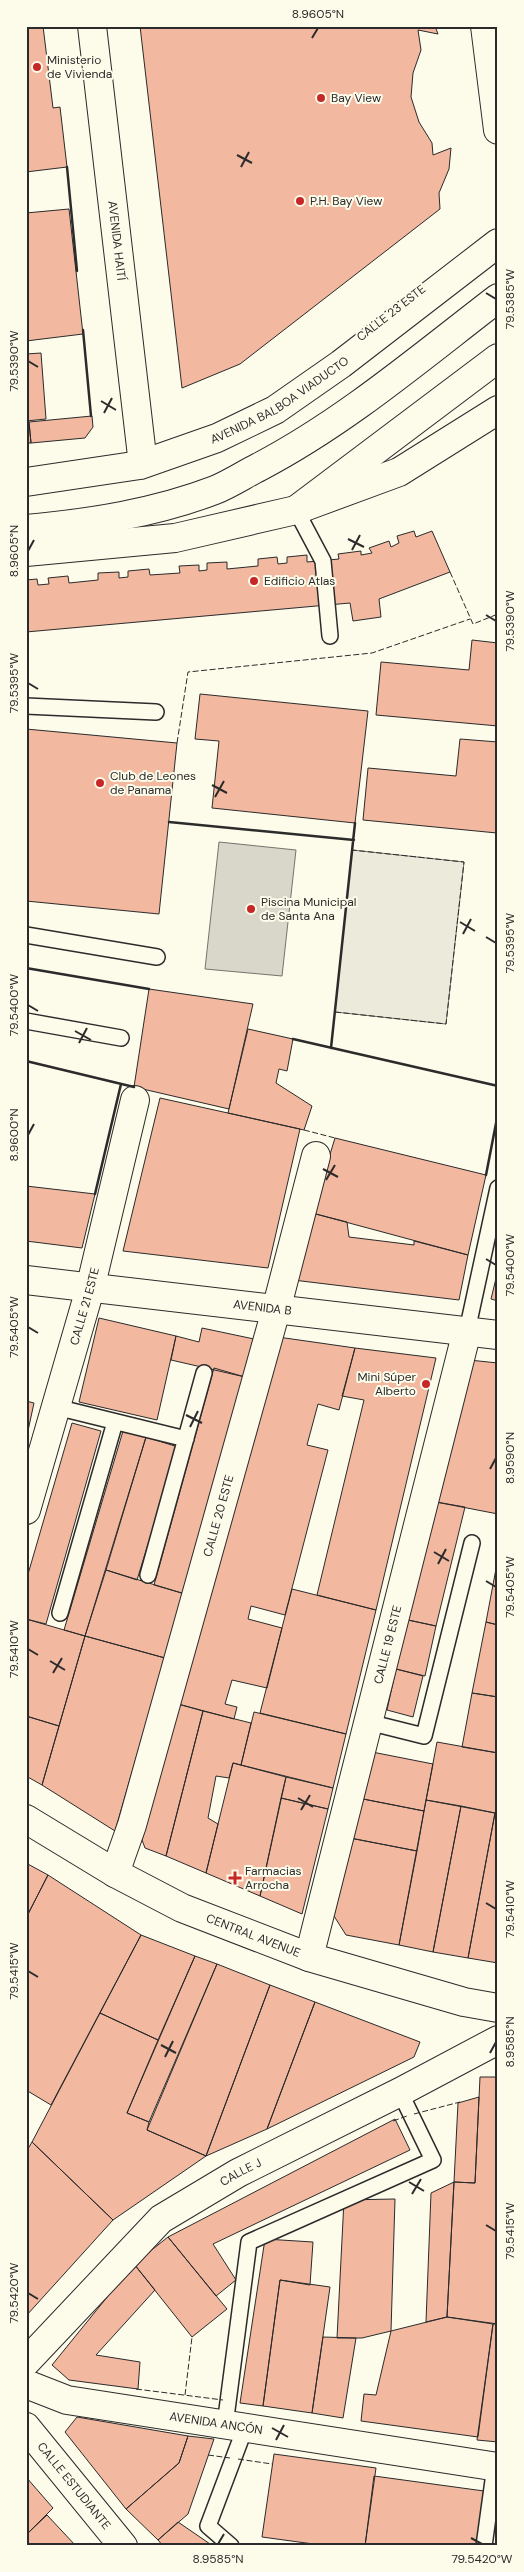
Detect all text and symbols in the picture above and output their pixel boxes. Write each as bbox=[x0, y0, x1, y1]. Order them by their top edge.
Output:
text: 8.9605°N bbox=[292, 6, 344, 22]
place label: Ministerio de Vivienda bbox=[47, 52, 112, 82]
marker: Ministerio de Vivienda bbox=[31, 61, 43, 73]
place label: Bay View bbox=[331, 90, 381, 106]
marker: Bay View bbox=[315, 92, 327, 104]
place label: P.H. Bay View bbox=[310, 193, 382, 209]
marker: P.H. Bay View bbox=[294, 195, 306, 207]
street label: AVENIDA HAITÍ bbox=[104, 200, 130, 281]
text: 79.5385°W bbox=[502, 268, 518, 329]
street label: CALLE 23 ESTE bbox=[353, 281, 429, 345]
text: 79.5390°W bbox=[6, 330, 22, 392]
street label: AVENIDA BALBOA VIADUCTO bbox=[208, 353, 352, 448]
text: 8.9605°N bbox=[6, 525, 22, 577]
place label: Edificio Atlas bbox=[264, 573, 335, 589]
marker: Edificio Atlas bbox=[248, 575, 260, 587]
text: 79.5390°W bbox=[502, 590, 518, 652]
text: 79.5395°W bbox=[6, 652, 22, 713]
place label: Club de Leones de Panama bbox=[110, 768, 196, 798]
marker: Club de Leones de Panama bbox=[94, 777, 106, 789]
place label: Piscina Municipal de Santa Ana bbox=[261, 894, 356, 924]
marker: Piscina Municipal de Santa Ana bbox=[245, 903, 257, 915]
text: 79.5395°W bbox=[502, 912, 518, 973]
text: 79.5400°W bbox=[6, 973, 22, 1036]
text: 8.9600°N bbox=[6, 1108, 22, 1162]
text: 79.5400°W bbox=[502, 1233, 518, 1296]
street label: CALLE 21 ESTE bbox=[66, 1266, 103, 1347]
text: 79.5405°W bbox=[6, 1296, 22, 1358]
street label: AVENIDA B bbox=[232, 1296, 293, 1319]
place label: Mini Súper Alberto bbox=[357, 1369, 417, 1399]
marker: Mini Súper Alberto bbox=[420, 1378, 432, 1390]
text: 8.9590°N bbox=[502, 1432, 518, 1484]
street label: CALLE 20 ESTE bbox=[199, 1473, 238, 1559]
text: 79.5405°W bbox=[502, 1556, 518, 1618]
street label: CALLE 19 ESTE bbox=[370, 1604, 405, 1686]
text: 79.5410°W bbox=[6, 1620, 22, 1678]
place label: Farmacias Arrocha bbox=[245, 1863, 302, 1893]
marker: Farmacias Arrocha bbox=[229, 1872, 241, 1884]
text: 79.5410°W bbox=[502, 1880, 518, 1938]
street label: CENTRAL AVENUE bbox=[204, 1910, 303, 1961]
text: 79.5415°W bbox=[6, 1942, 22, 2000]
text: 8.9585°N bbox=[502, 2016, 518, 2068]
street label: CALLE J bbox=[217, 2155, 264, 2190]
text: 79.5415°W bbox=[502, 2202, 518, 2260]
text: 79.5420°W bbox=[6, 2262, 22, 2324]
street label: AVENIDA ANCÓN bbox=[169, 2408, 264, 2438]
street label: CALLE ESTUDIANTE bbox=[34, 2439, 114, 2533]
text: 8.9585°N bbox=[192, 2551, 244, 2567]
text: 79.5420°W bbox=[452, 2551, 513, 2567]

